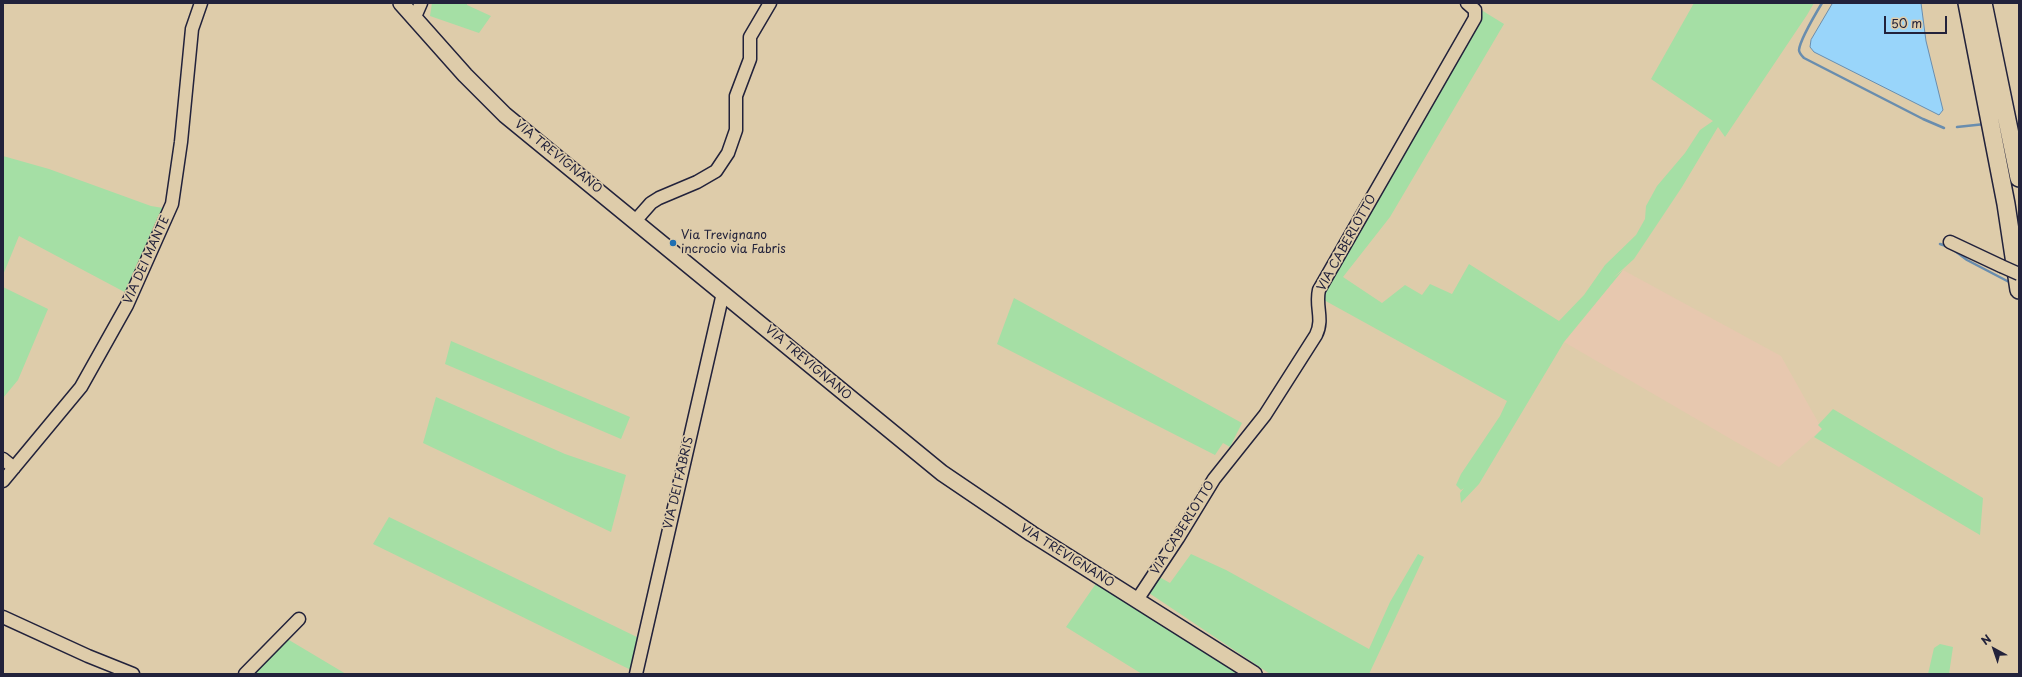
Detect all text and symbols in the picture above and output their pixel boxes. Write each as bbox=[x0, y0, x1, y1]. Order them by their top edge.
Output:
scale bar bbox=[1886, 8, 1949, 34]
text: 50 m bbox=[1891, 14, 1922, 32]
street label: VIA TREVIGNANO bbox=[511, 117, 605, 197]
street label: VIA CABERLOTTO bbox=[1315, 192, 1379, 294]
street label: VIA DEI MANTE bbox=[121, 214, 173, 306]
place label: Via Trevignano incrocio via Fabris bbox=[681, 229, 786, 257]
marker: Via Trevignano incrocio via Fabris bbox=[668, 238, 678, 248]
street label: VIA TREVIGNANO bbox=[762, 323, 854, 403]
street label: VIA DEI FABRIS bbox=[661, 435, 697, 531]
street label: VIA CABERLOTTO bbox=[1148, 478, 1218, 578]
street label: VIA TREVIGNANO bbox=[1017, 521, 1117, 591]
north arrow bbox=[1974, 629, 2014, 669]
text: N bbox=[1977, 630, 1995, 649]

